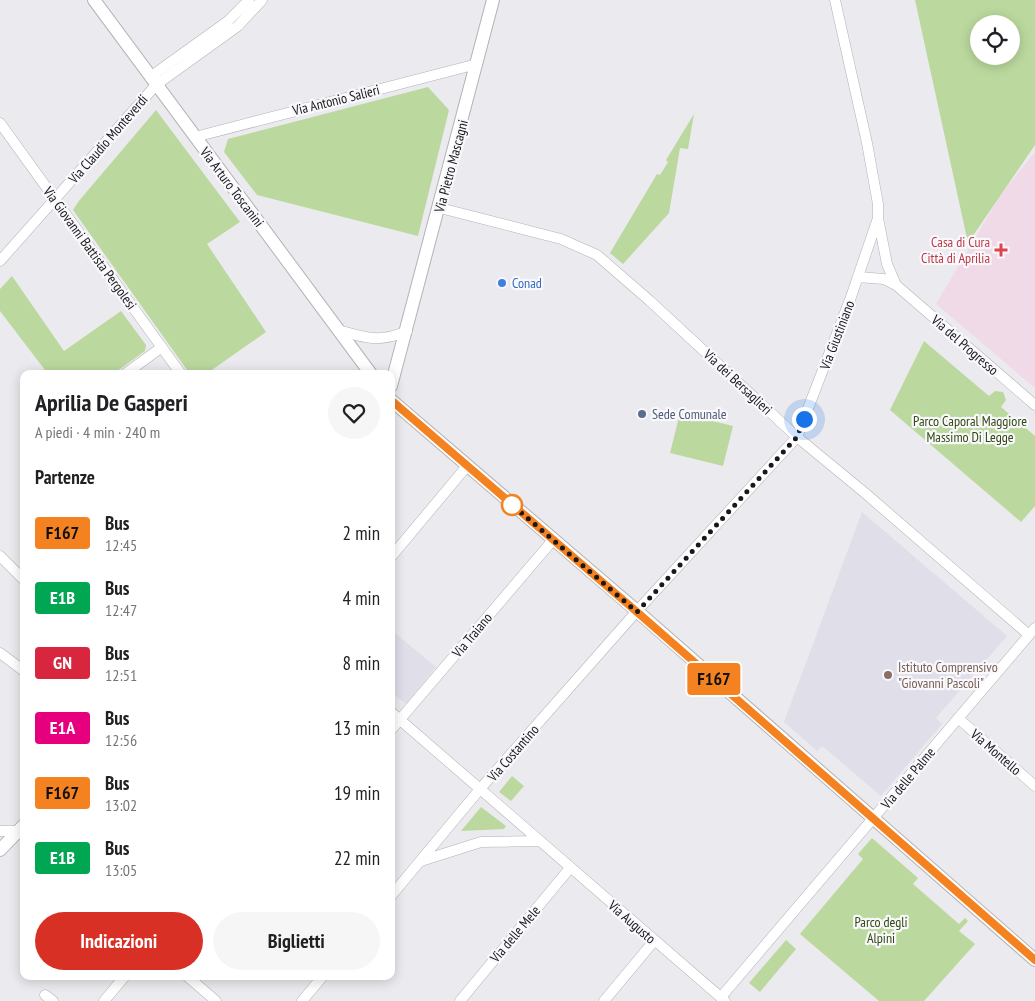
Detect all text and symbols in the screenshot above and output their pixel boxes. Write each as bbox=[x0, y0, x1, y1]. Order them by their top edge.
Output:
map controls bbox=[970, 15, 1020, 65]
button: locate bbox=[970, 15, 1020, 65]
street label: Via Antonio Salieri bbox=[290, 80, 381, 120]
street label: Via Claudio Monteverdi bbox=[64, 91, 152, 188]
street label: Via Pietro Mascagni bbox=[430, 118, 472, 215]
street label: Via Arturo Toscanini bbox=[195, 143, 268, 231]
street label: Via Giovanni Battista Pergolesi bbox=[39, 182, 141, 313]
place label: Casa di Cura Città di Aprilia bbox=[921, 233, 990, 267]
marker: Casa di Cura Città di Aprilia bbox=[994, 243, 1008, 257]
place label: Conad bbox=[512, 274, 542, 292]
marker: Conad bbox=[496, 277, 508, 289]
street label: Via Giustiniano bbox=[815, 298, 858, 373]
street label: Via del Progresso bbox=[927, 310, 1002, 379]
street label: Via dei Bersaglieri bbox=[699, 345, 776, 418]
text: Aprilia De Gasperi bbox=[35, 387, 188, 418]
button: heart bbox=[328, 387, 380, 439]
place label: Sede Comunale bbox=[652, 405, 727, 423]
your location bbox=[792, 407, 817, 432]
marker: Sede Comunale bbox=[636, 408, 648, 420]
park label: Parco Caporal Maggiore Massimo Di Legge bbox=[913, 412, 1027, 446]
text: A piedi · 4 min · 240 m bbox=[35, 422, 160, 442]
text: Partenze bbox=[35, 465, 95, 489]
unlabelled marker bbox=[501, 494, 523, 516]
text: Bus bbox=[105, 511, 129, 535]
text: F167 bbox=[46, 521, 79, 544]
text: 2 min bbox=[343, 521, 380, 545]
text: 12:45 bbox=[105, 535, 137, 555]
text: Bus bbox=[105, 576, 129, 600]
text: E1B bbox=[50, 586, 75, 609]
text: 4 min bbox=[343, 586, 380, 610]
text: 12:47 bbox=[105, 600, 137, 620]
street label: Via Traiano bbox=[447, 609, 496, 662]
text: Bus bbox=[105, 641, 129, 665]
text: GN bbox=[53, 651, 72, 674]
text: 8 min bbox=[343, 651, 380, 675]
place label: Istituto Comprensivo "Giovanni Pascoli" bbox=[898, 658, 998, 692]
line badge: F167 bbox=[679, 663, 749, 695]
text: 12:51 bbox=[105, 665, 137, 685]
text: F167 bbox=[697, 667, 731, 690]
marker: Istituto Comprensivo "Giovanni Pascoli" bbox=[882, 669, 894, 681]
text: Bus bbox=[105, 706, 129, 730]
text: E1A bbox=[50, 716, 75, 739]
text: 13 min bbox=[334, 716, 380, 740]
street label: Via Costantino bbox=[483, 721, 543, 786]
street label: Via Montello bbox=[966, 724, 1025, 779]
text: 12:56 bbox=[105, 730, 137, 750]
street label: Via delle Palme bbox=[876, 743, 939, 813]
text: Bus bbox=[105, 771, 129, 795]
text: F167 bbox=[46, 781, 79, 804]
text: 19 min bbox=[334, 781, 380, 805]
text: 13:02 bbox=[105, 795, 137, 815]
text: Bus bbox=[105, 836, 129, 860]
text: E1B bbox=[50, 846, 75, 869]
text: 22 min bbox=[334, 846, 380, 870]
text: 13:05 bbox=[105, 860, 137, 880]
street label: Via Augusto bbox=[604, 896, 659, 948]
street label: Via delle Mele bbox=[485, 902, 544, 967]
button: Indicazioni bbox=[35, 912, 203, 970]
button: Biglietti bbox=[213, 912, 380, 970]
park label: Parco degli Alpini bbox=[854, 913, 908, 947]

